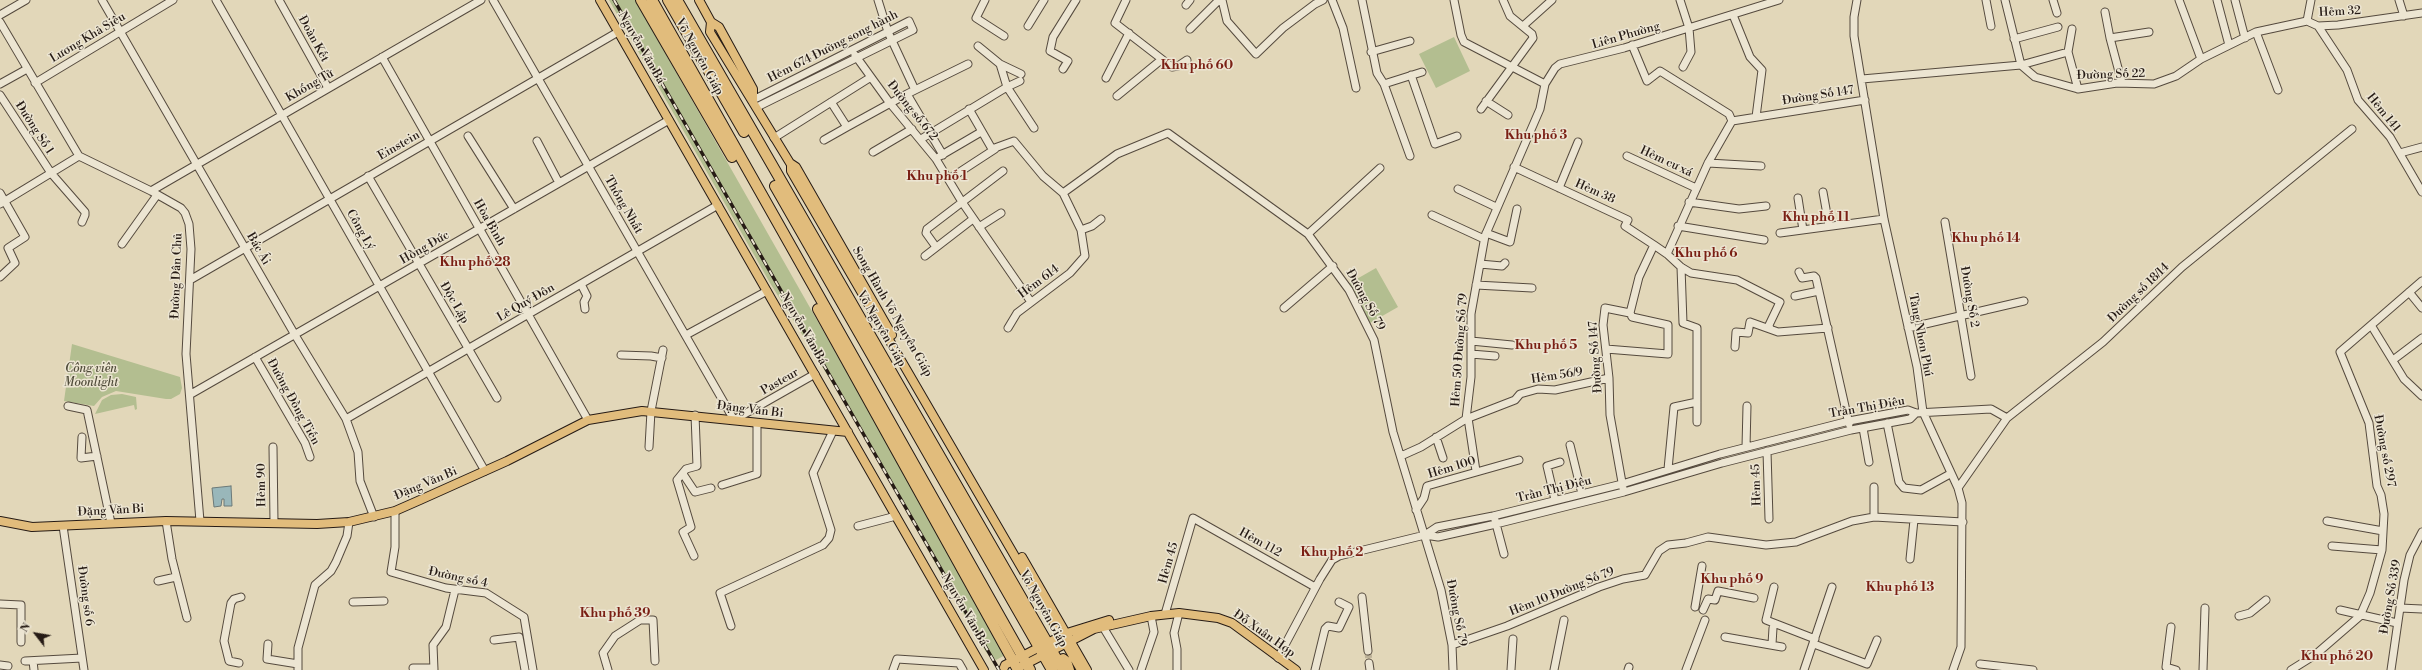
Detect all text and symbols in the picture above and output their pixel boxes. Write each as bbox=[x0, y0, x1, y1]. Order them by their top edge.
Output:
street label: Hẻm 32 bbox=[2319, 4, 2361, 20]
street label: Hẻm 674 Đường song hành bbox=[765, 8, 901, 86]
street label: Nguyễn Văn Bá bbox=[614, 9, 668, 87]
street label: Lương Khả Siêu bbox=[48, 10, 128, 66]
street label: Đoàn Kết bbox=[294, 13, 332, 65]
street label: Võ Nguyên Giáp bbox=[672, 16, 726, 98]
street label: Liên Phường bbox=[1590, 19, 1662, 53]
district label: Khu phố 60 bbox=[1161, 58, 1233, 74]
street label: Khổng Tử bbox=[284, 67, 336, 105]
street label: Đường Số 22 bbox=[2077, 67, 2145, 83]
street label: Đường số 672 bbox=[884, 78, 940, 144]
street label: Đường Số 147 bbox=[1781, 83, 1855, 109]
street label: Hẻm 141 bbox=[2363, 91, 2403, 135]
street label: Đường Số 1 bbox=[12, 99, 56, 157]
street label: Einstein bbox=[375, 128, 423, 164]
district label: Khu phố 3 bbox=[1505, 128, 1567, 144]
street label: Hẻm cư xá bbox=[1637, 144, 1695, 180]
district label: Khu phố 1 bbox=[907, 169, 967, 185]
street label: Thống Nhất bbox=[601, 174, 645, 236]
street label: Hẻm 38 bbox=[1573, 177, 1617, 207]
street label: Hòa Bình bbox=[470, 197, 508, 249]
street label: Công Lý bbox=[343, 207, 377, 253]
district label: Khu phố 11 bbox=[1782, 210, 1850, 226]
street label: Hồng Đức bbox=[398, 228, 452, 268]
street label: Bác Ái bbox=[243, 230, 273, 268]
district label: Khu phố 14 bbox=[1951, 231, 2021, 247]
street label: Đường Dân Chủ bbox=[168, 233, 186, 319]
street label: Song Hành Võ Nguyên Giáp bbox=[849, 244, 935, 380]
district label: Khu phố 6 bbox=[1675, 246, 1737, 262]
district label: Khu phố 28 bbox=[439, 255, 511, 271]
street label: Đường số 18/14 bbox=[2105, 260, 2173, 326]
street label: Hẻm 614 bbox=[1016, 262, 1062, 302]
street label: Đường Số 2 bbox=[1957, 265, 1981, 329]
street label: Đường Số 79 bbox=[1342, 267, 1388, 333]
street label: Độc Lập bbox=[436, 280, 472, 326]
street label: Lê Quý Đôn bbox=[495, 281, 557, 325]
street label: Võ Nguyên Giáp bbox=[853, 288, 909, 370]
street label: Nguyễn Văn Bá bbox=[776, 290, 830, 368]
street label: Tăng Nhơn Phú bbox=[1905, 292, 1935, 378]
street label: Hẻm 50 Đường Số 79 bbox=[1449, 293, 1471, 407]
street label: Đường Số 147 bbox=[1586, 320, 1606, 394]
district label: Khu phố 5 bbox=[1515, 338, 1577, 354]
street label: Đường Đồng Tiến bbox=[263, 356, 323, 448]
park label: Công viên Moonlight bbox=[64, 362, 118, 390]
street label: Pasteur bbox=[759, 365, 801, 399]
street label: Hẻm 56/9 bbox=[1530, 365, 1584, 387]
street label: Trần Thị Điệu bbox=[1828, 394, 1906, 422]
street label: Đặng Văn Bi bbox=[716, 399, 784, 421]
street label: Đường số 297 bbox=[2370, 414, 2398, 488]
street label: Hẻm 100 bbox=[1426, 454, 1478, 482]
street label: Hẻm 90 bbox=[254, 463, 270, 507]
street label: Đặng Văn Bi bbox=[392, 464, 460, 504]
street label: Hẻm 45 bbox=[1749, 464, 1765, 506]
street label: Trần Thị Điệu bbox=[1515, 474, 1593, 506]
street label: Đặng Văn Bi bbox=[77, 502, 145, 520]
street label: Hẻm 112 bbox=[1236, 525, 1284, 561]
street label: Hẻm 45 bbox=[1156, 541, 1182, 585]
district label: Khu phố 2 bbox=[1301, 545, 1363, 561]
street label: Đường Số 339 bbox=[2377, 559, 2405, 635]
street label: Hẻm 10 Đường Số 79 bbox=[1507, 564, 1617, 620]
street label: Đường số 6 bbox=[74, 565, 96, 627]
street label: Đường số 4 bbox=[427, 565, 489, 591]
street label: Võ Nguyên Giáp bbox=[1016, 568, 1070, 650]
street label: Nguyễn Văn Bá bbox=[937, 571, 991, 649]
district label: Khu phố 9 bbox=[1701, 572, 1763, 588]
street label: Đường Số 79 bbox=[1442, 578, 1470, 648]
district label: Khu phố 13 bbox=[1866, 580, 1934, 596]
district label: Khu phố 39 bbox=[580, 606, 650, 622]
street label: Đỗ Xuân Hợp bbox=[1230, 607, 1298, 661]
north arrow bbox=[16, 614, 56, 654]
text: N bbox=[17, 620, 34, 635]
district label: Khu phố 20 bbox=[2301, 649, 2373, 665]

